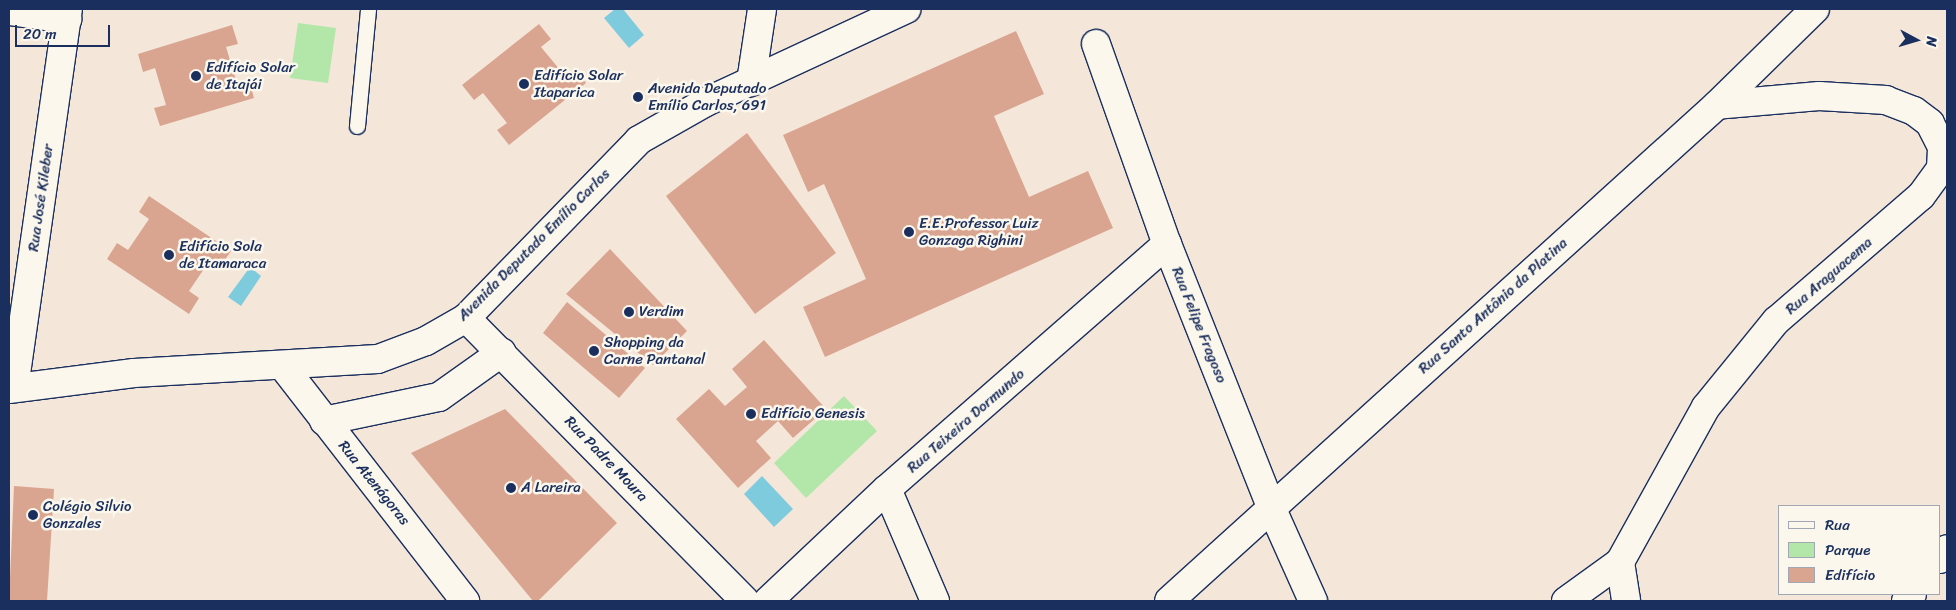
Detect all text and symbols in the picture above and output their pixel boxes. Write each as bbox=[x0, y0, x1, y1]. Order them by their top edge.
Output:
scale bar bbox=[18, 15, 112, 47]
north arrow bbox=[1891, 15, 1941, 65]
text: 20 m bbox=[23, 21, 57, 47]
text: N bbox=[1918, 35, 1944, 48]
place label: Edifício Solar de Itajái bbox=[206, 58, 295, 93]
place label: Edifício Solar Itaparica bbox=[534, 66, 623, 101]
marker: Edifício Solar de Itajái bbox=[190, 70, 202, 82]
marker: Edifício Solar Itaparica bbox=[518, 78, 530, 90]
place label: Avenida Deputado Emílio Carlos, 691 bbox=[648, 79, 766, 114]
marker: Avenida Deputado Emílio Carlos, 691 bbox=[632, 91, 644, 103]
street label: Rua José Kileber bbox=[25, 143, 57, 253]
street label: Avenida Deputado Emílio Carlos bbox=[454, 165, 614, 325]
place label: E.E.Professor Luiz Gonzaga Righini bbox=[919, 214, 1039, 249]
marker: E.E.Professor Luiz Gonzaga Righini bbox=[903, 226, 915, 238]
street label: Rua Araguacema bbox=[1782, 233, 1876, 319]
street label: Rua Santo Antônio da Platina bbox=[1415, 234, 1571, 378]
place label: Edifício Sola de Itamaraca bbox=[179, 237, 266, 272]
marker: Edifício Sola de Itamaraca bbox=[163, 249, 175, 261]
street label: Rua Felipe Fragoso bbox=[1168, 265, 1230, 385]
place label: Verdim bbox=[639, 303, 684, 321]
marker: Verdim bbox=[623, 306, 635, 318]
place label: Shopping da Carne Pantanal bbox=[604, 333, 705, 368]
marker: Shopping da Carne Pantanal bbox=[588, 345, 600, 357]
street label: Rua Teixeira Dormundo bbox=[904, 365, 1028, 477]
place label: Edifício Genesis bbox=[761, 405, 865, 423]
marker: Edifício Genesis bbox=[745, 408, 757, 420]
street label: Rua Padre Moura bbox=[560, 412, 652, 506]
street label: Rua Atenágoras bbox=[334, 437, 414, 529]
place label: A Lareira bbox=[521, 479, 581, 497]
marker: A Lareira bbox=[505, 482, 517, 494]
place label: Colégio Silvio Gonzales bbox=[43, 497, 131, 532]
legend bbox=[1778, 505, 1941, 595]
marker: Colégio Silvio Gonzales bbox=[27, 509, 39, 521]
text: Rua bbox=[1825, 512, 1850, 538]
text: Parque bbox=[1825, 537, 1870, 563]
text: Edifício bbox=[1825, 562, 1875, 588]

